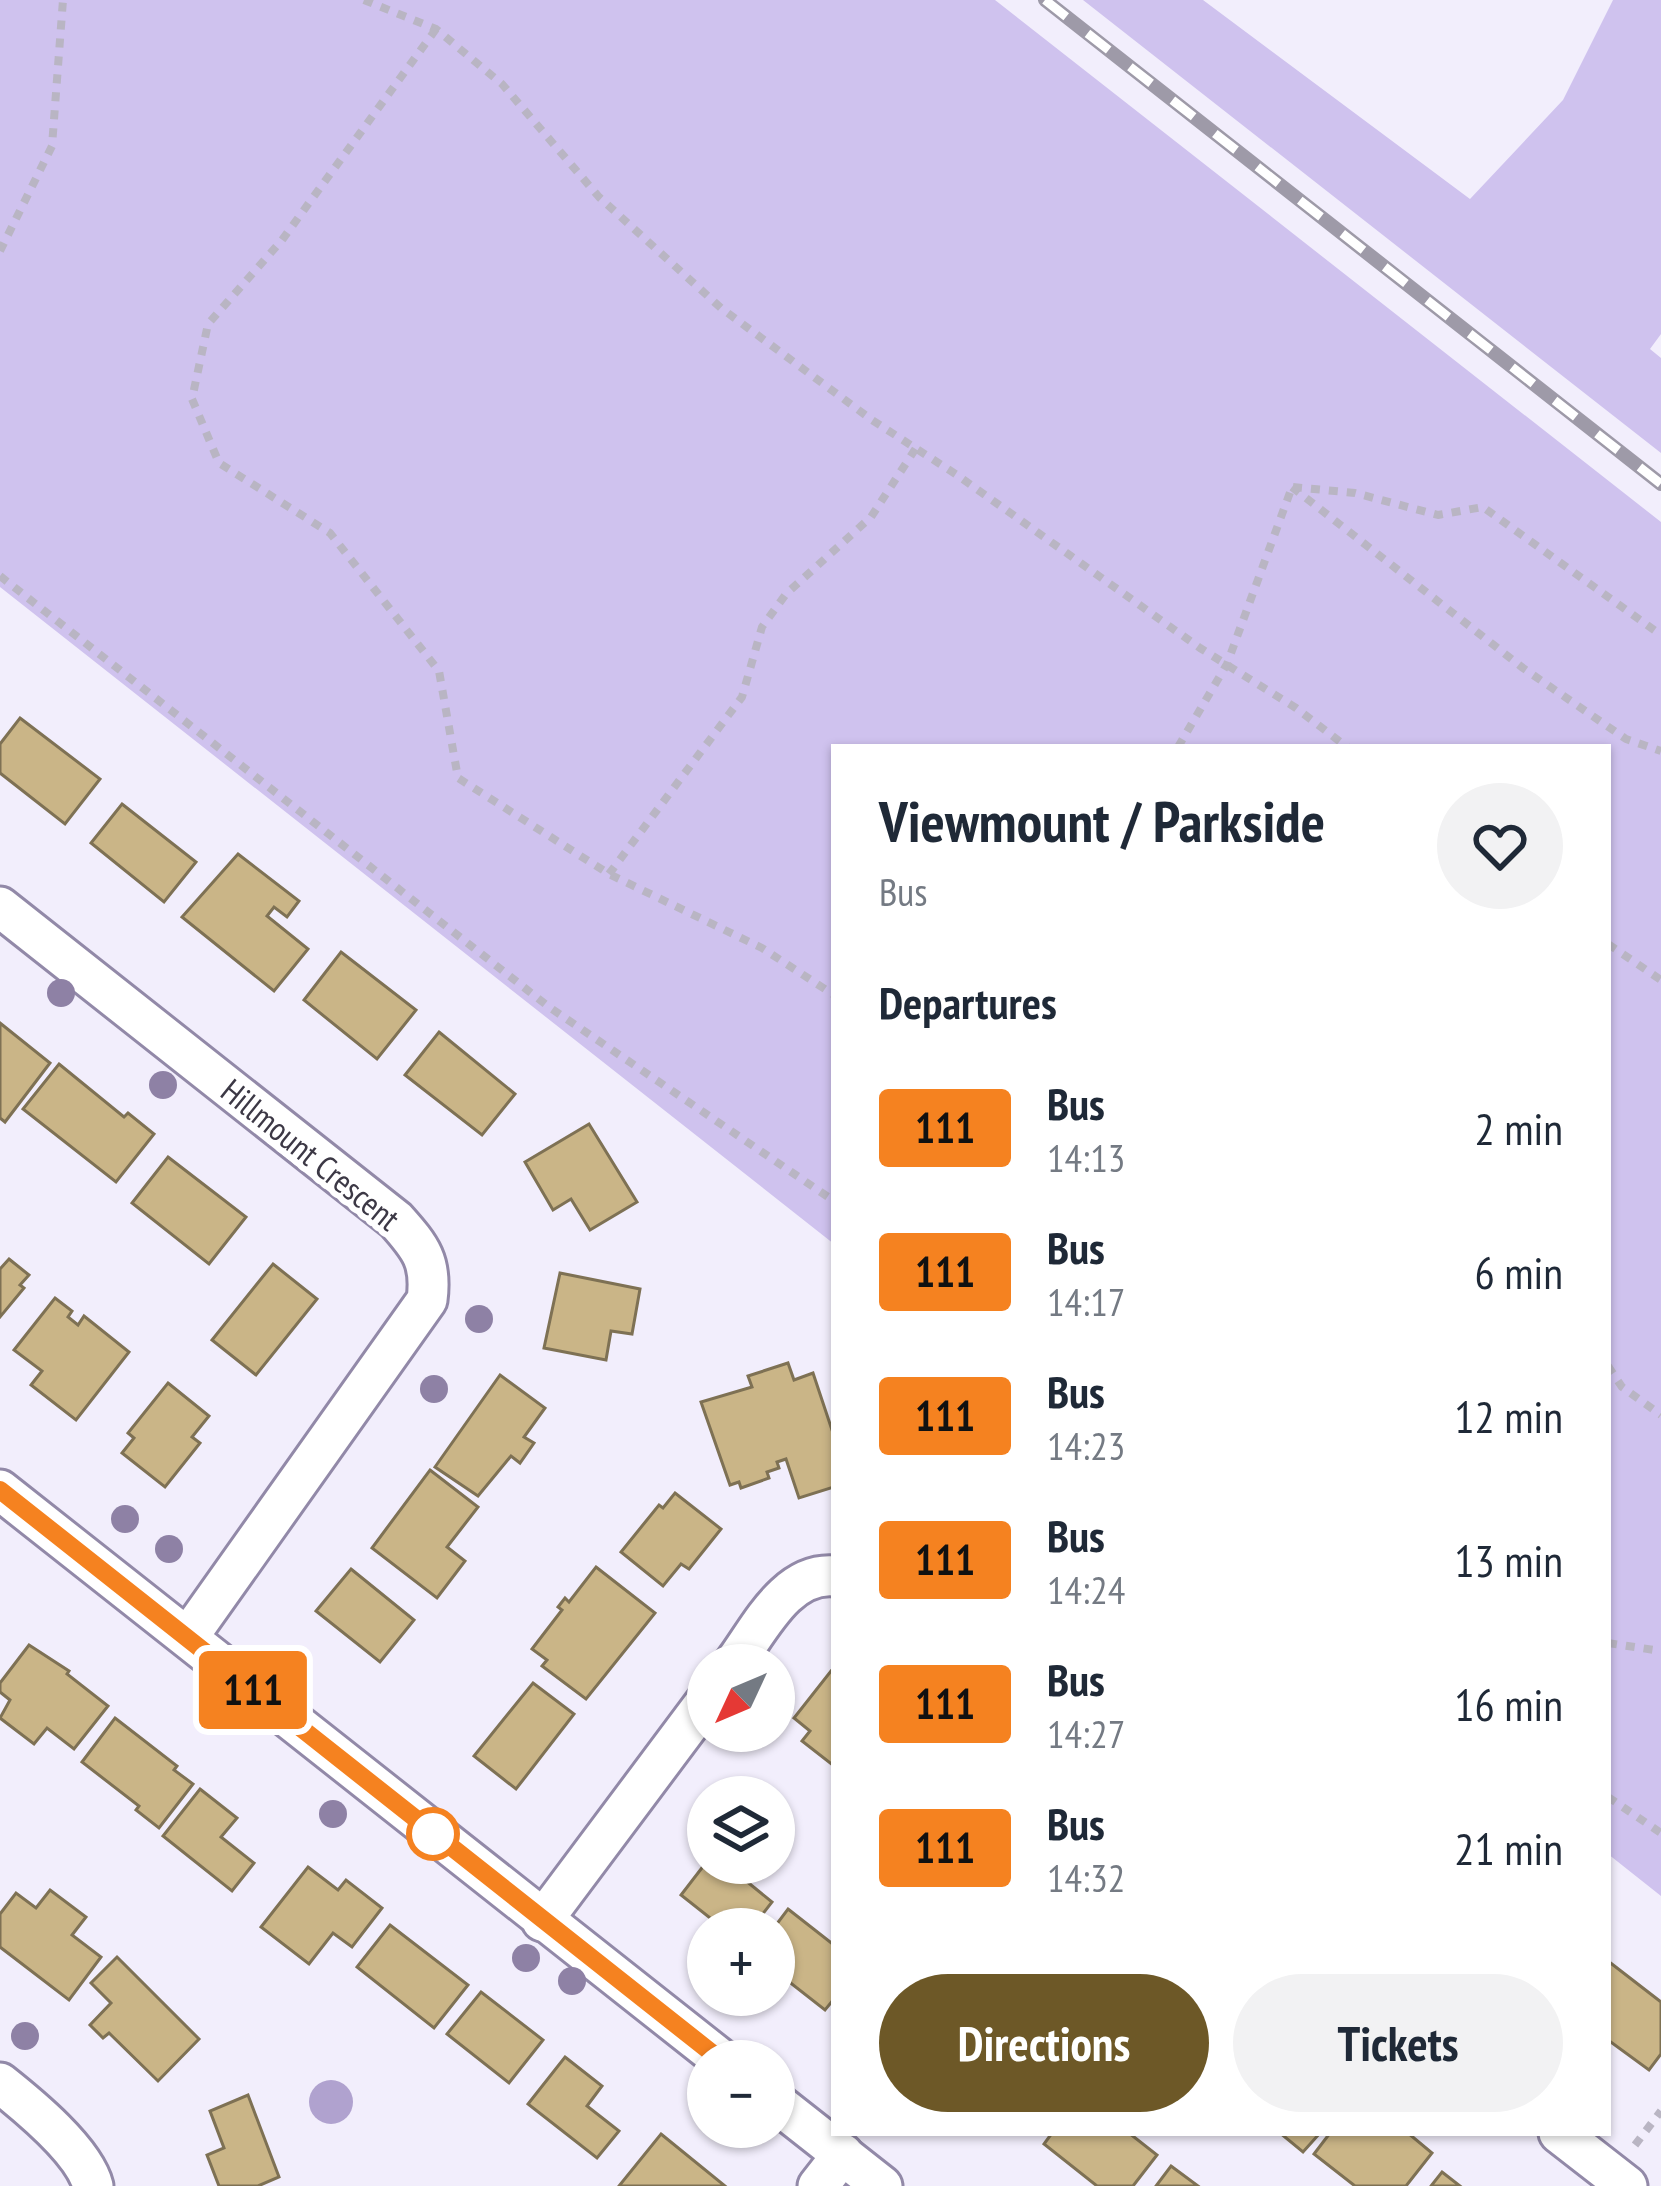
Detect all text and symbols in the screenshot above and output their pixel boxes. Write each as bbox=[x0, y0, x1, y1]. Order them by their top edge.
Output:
button: heart bbox=[1437, 783, 1563, 909]
text: Viewmount / Parkside bbox=[879, 784, 1325, 858]
text: Bus bbox=[879, 866, 927, 917]
text: Departures bbox=[879, 973, 1057, 1031]
street label: Hillmount Crescent bbox=[213, 1069, 409, 1239]
text: Bus bbox=[1047, 1074, 1105, 1132]
text: 2 min bbox=[1474, 1099, 1563, 1157]
text: 111 bbox=[915, 1100, 975, 1155]
text: 14:13 bbox=[1047, 1132, 1125, 1183]
text: Bus bbox=[1047, 1218, 1105, 1276]
text: 6 min bbox=[1474, 1243, 1563, 1301]
text: 111 bbox=[915, 1244, 975, 1299]
text: 14:17 bbox=[1047, 1276, 1125, 1327]
text: Bus bbox=[1047, 1362, 1105, 1420]
text: 12 min bbox=[1454, 1387, 1563, 1445]
text: 111 bbox=[915, 1388, 975, 1443]
text: 14:23 bbox=[1047, 1420, 1125, 1471]
text: Bus bbox=[1047, 1506, 1105, 1564]
text: 13 min bbox=[1454, 1531, 1563, 1589]
text: 111 bbox=[915, 1532, 975, 1587]
text: 14:24 bbox=[1047, 1564, 1125, 1615]
north arrow bbox=[687, 1644, 795, 1752]
map controls bbox=[687, 1644, 795, 2148]
text: Bus bbox=[1047, 1650, 1105, 1708]
line badge: 111 bbox=[184, 1651, 322, 1729]
text: 111 bbox=[223, 1662, 283, 1717]
text: 16 min bbox=[1454, 1675, 1563, 1733]
text: 111 bbox=[915, 1676, 975, 1731]
text: 14:27 bbox=[1047, 1708, 1125, 1759]
button: layers bbox=[687, 1776, 795, 1884]
text: Bus bbox=[1047, 1794, 1105, 1852]
unlabelled marker bbox=[408, 1809, 458, 1859]
text: 21 min bbox=[1454, 1819, 1563, 1877]
text: 111 bbox=[915, 1820, 975, 1875]
text: 14:32 bbox=[1047, 1852, 1125, 1903]
button: + bbox=[687, 1908, 795, 2016]
button: Directions bbox=[879, 1974, 1209, 2112]
button: Tickets bbox=[1233, 1974, 1563, 2112]
button: − bbox=[687, 2040, 795, 2148]

